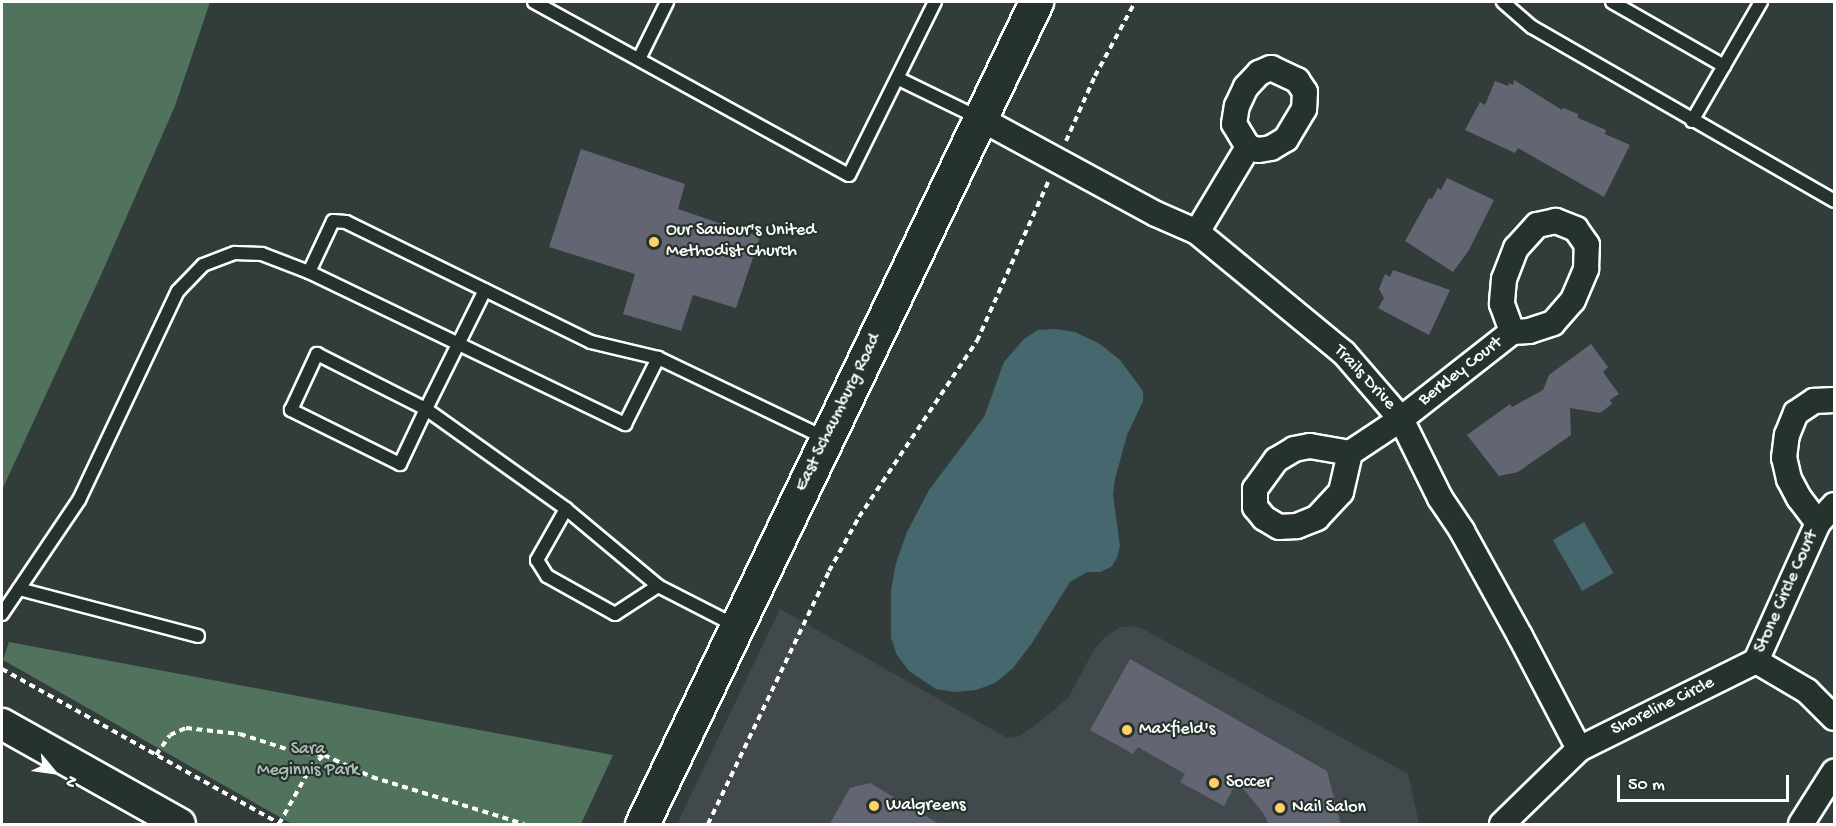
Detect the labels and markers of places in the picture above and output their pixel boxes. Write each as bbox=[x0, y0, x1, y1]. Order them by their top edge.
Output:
place label: Our Saviour's United Methodist Church bbox=[666, 221, 816, 264]
marker: Our Saviour's United Methodist Church bbox=[647, 235, 661, 249]
place label: Maxfield's bbox=[1139, 719, 1215, 741]
marker: Maxfield's bbox=[1120, 723, 1134, 737]
place label: Soccer bbox=[1226, 772, 1272, 794]
marker: Soccer bbox=[1207, 776, 1221, 790]
place label: Walgreens bbox=[886, 795, 966, 817]
place label: Nail Salon bbox=[1292, 797, 1366, 819]
marker: Walgreens bbox=[867, 799, 881, 813]
marker: Nail Salon bbox=[1273, 801, 1287, 815]

